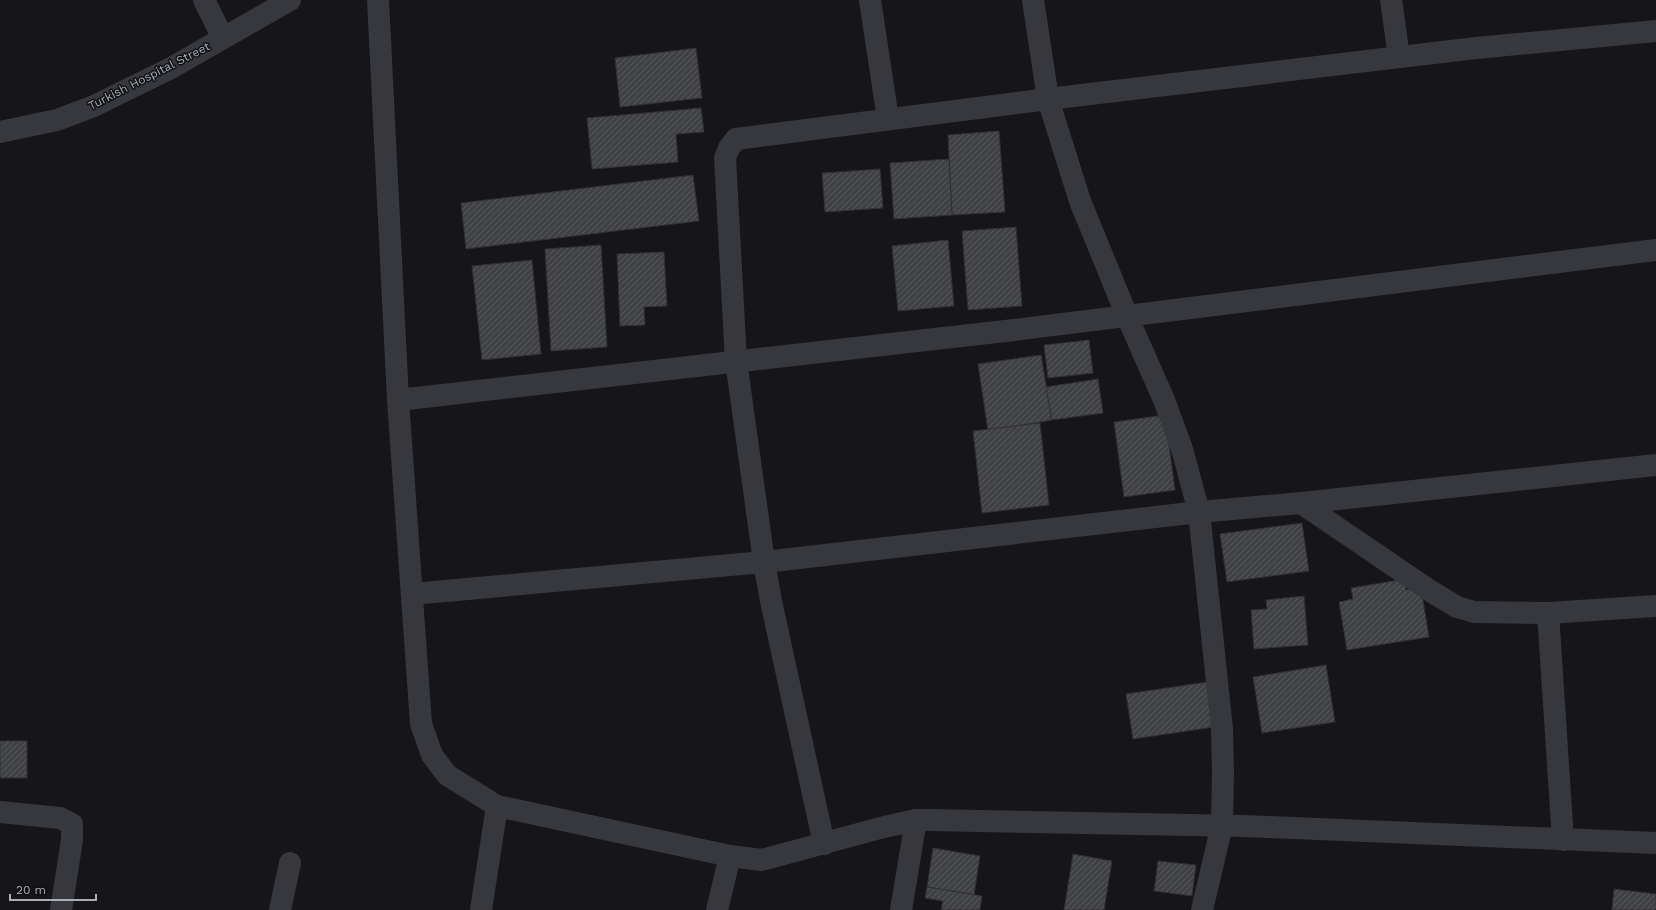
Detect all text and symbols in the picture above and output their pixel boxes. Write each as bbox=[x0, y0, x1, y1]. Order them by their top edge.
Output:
street label: Turkish Hospital Street bbox=[86, 39, 212, 113]
scale bar bbox=[10, 876, 96, 902]
text: 20 m bbox=[16, 883, 46, 897]

